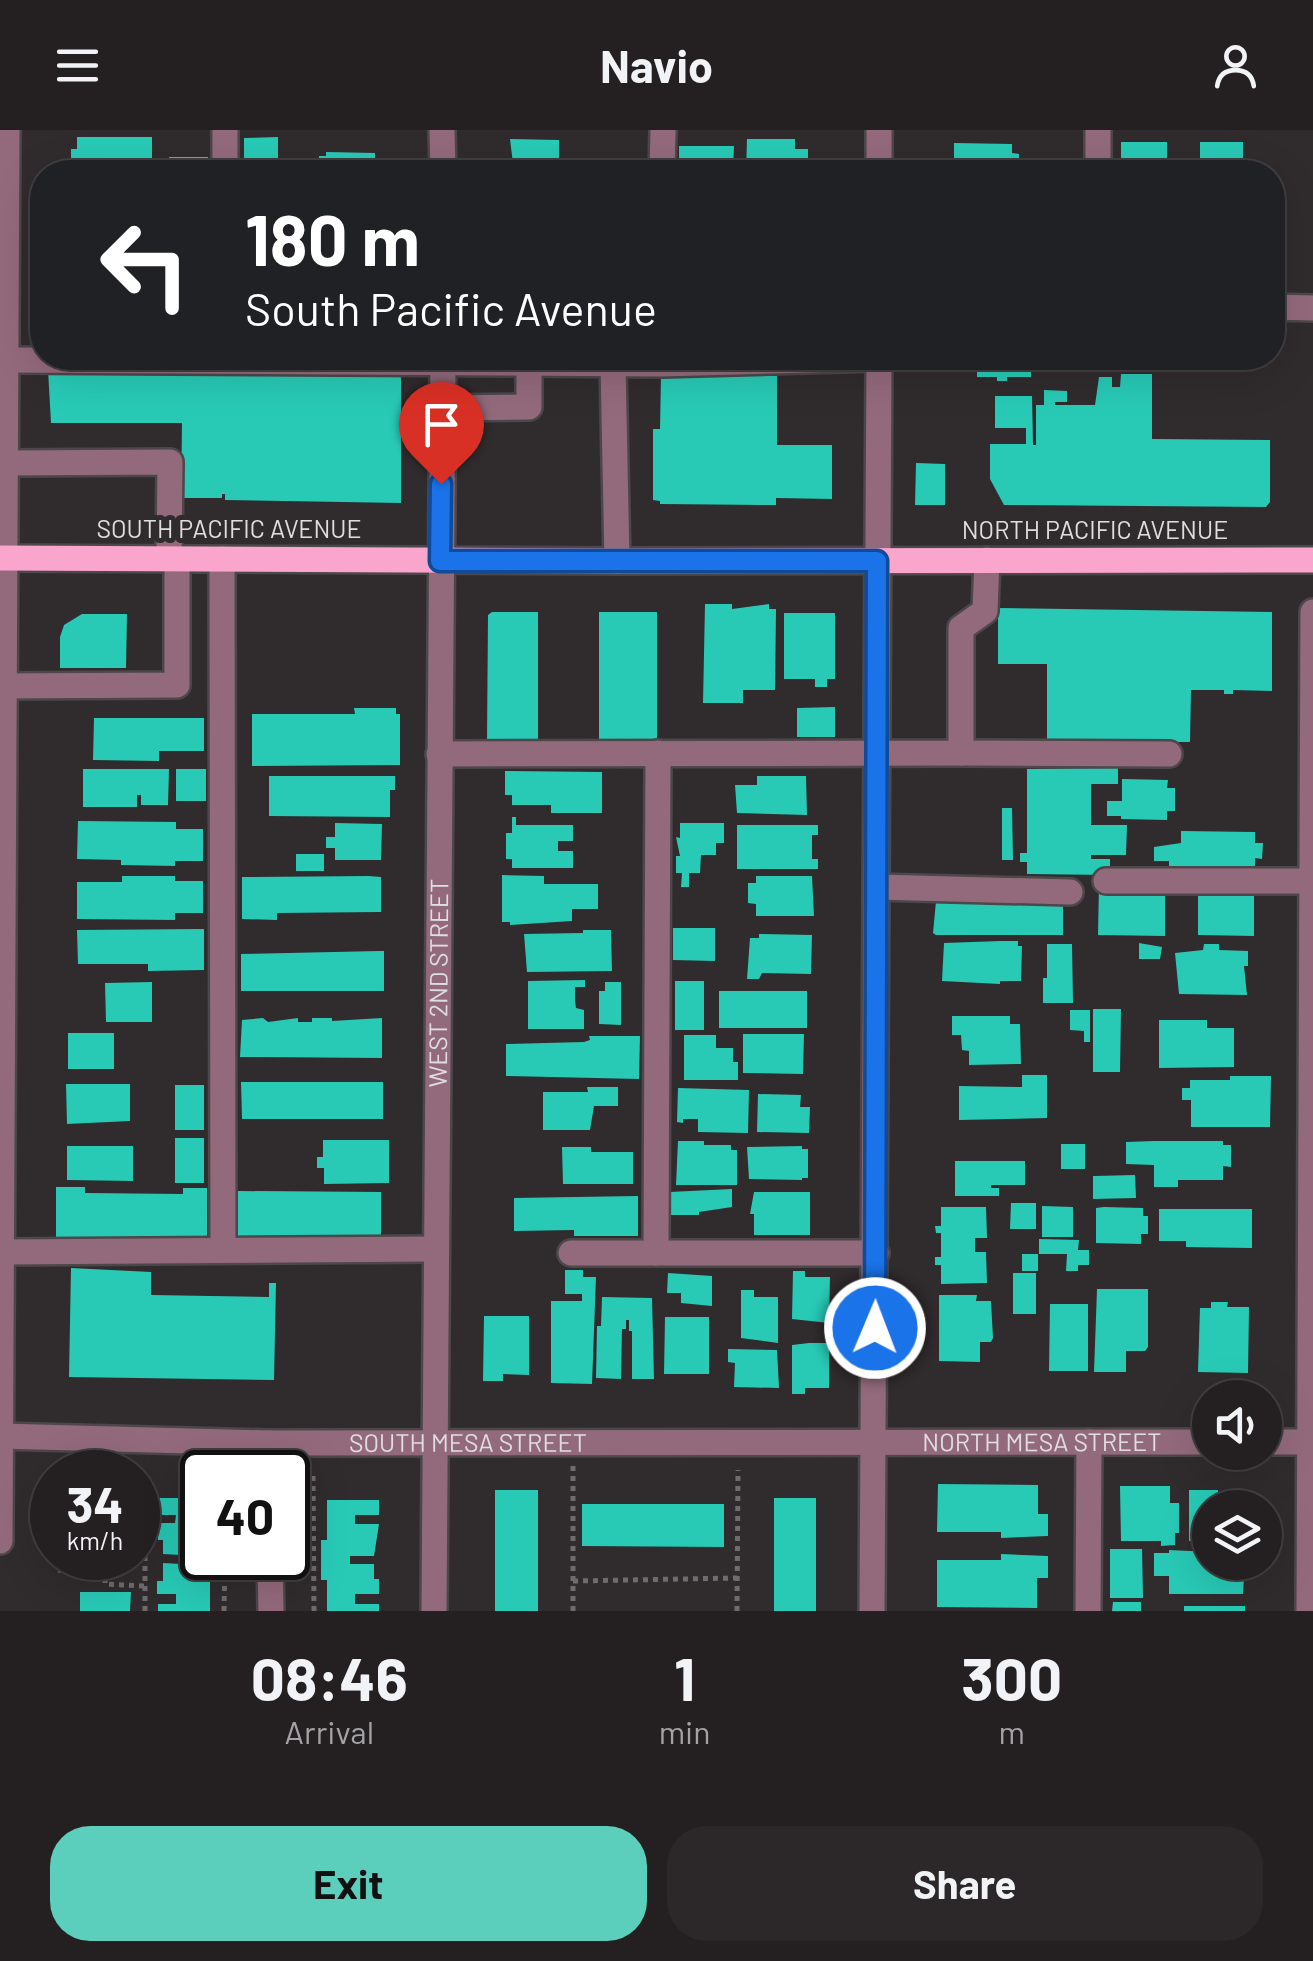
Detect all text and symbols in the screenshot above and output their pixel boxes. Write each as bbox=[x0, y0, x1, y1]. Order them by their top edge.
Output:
icon: menu bbox=[50, 38, 105, 93]
text: Navio bbox=[600, 38, 713, 92]
icon: person bbox=[1208, 38, 1263, 93]
text: 180 m bbox=[245, 196, 420, 280]
icon: left bbox=[80, 200, 210, 330]
text: South Pacific Avenue bbox=[245, 281, 657, 335]
pin bbox=[399, 382, 484, 485]
icon: arrive bbox=[414, 397, 469, 452]
street label: SOUTH PACIFIC AVENUE bbox=[96, 513, 362, 543]
street label: NORTH PACIFIC AVENUE bbox=[962, 514, 1228, 544]
street label: WEST 2ND STREET bbox=[422, 879, 453, 1087]
position arrow bbox=[823, 1276, 927, 1380]
map controls bbox=[1192, 1380, 1282, 1580]
button: sound bbox=[1192, 1380, 1282, 1470]
street label: NORTH MESA STREET bbox=[922, 1426, 1162, 1456]
street label: SOUTH MESA STREET bbox=[349, 1427, 587, 1457]
speed limit sign: 40 bbox=[180, 1450, 310, 1580]
text: 34 bbox=[66, 1473, 124, 1533]
button: layers bbox=[1192, 1490, 1282, 1580]
text: km/h bbox=[67, 1525, 123, 1555]
text: 08:46 bbox=[251, 1641, 408, 1713]
text: 1 bbox=[674, 1641, 695, 1713]
text: 300 bbox=[961, 1641, 1062, 1713]
text: Arrival bbox=[285, 1712, 374, 1750]
text: min bbox=[659, 1712, 711, 1750]
text: m bbox=[999, 1712, 1025, 1750]
button: Exit bbox=[50, 1826, 647, 1941]
button: Share bbox=[667, 1826, 1263, 1941]

